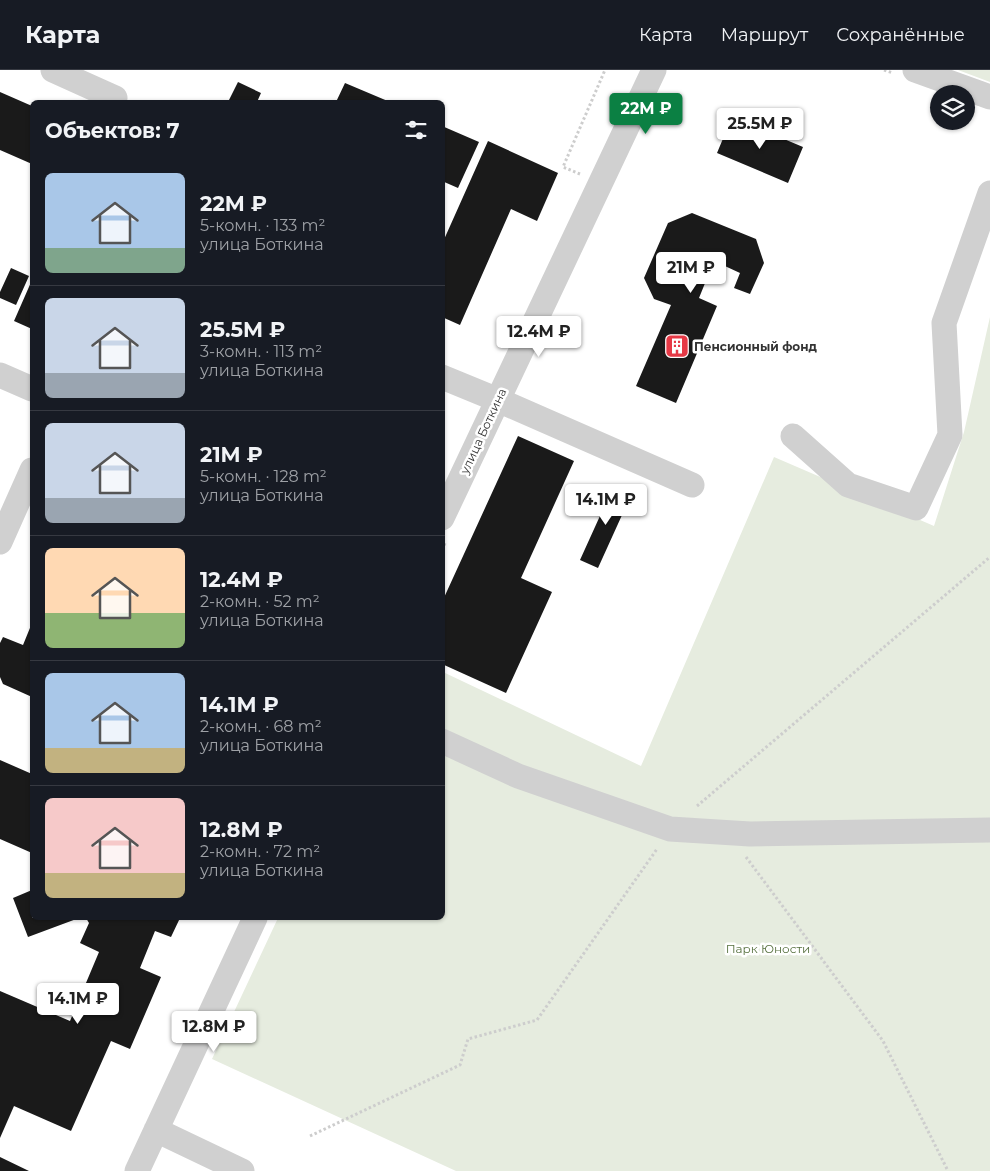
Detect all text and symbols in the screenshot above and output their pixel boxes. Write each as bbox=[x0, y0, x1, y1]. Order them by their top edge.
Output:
text: Карта bbox=[25, 20, 100, 49]
text: Карта bbox=[639, 24, 693, 46]
text: Маршрут bbox=[721, 24, 808, 46]
text: Сохранённые bbox=[836, 24, 965, 46]
map controls bbox=[930, 85, 975, 130]
button: layers bbox=[930, 85, 975, 130]
pin: 22M ₽ bbox=[611, 92, 681, 135]
text: 22M ₽ bbox=[620, 99, 672, 118]
pin: 25.5M ₽ bbox=[714, 108, 806, 150]
text: 25.5M ₽ bbox=[728, 114, 792, 133]
icon: filters bbox=[402, 116, 430, 144]
text: Объектов: 7 bbox=[45, 118, 180, 143]
text: 22M ₽ bbox=[200, 191, 267, 216]
icon: home bbox=[85, 193, 145, 253]
text: 5-комн. · 133 m² bbox=[200, 216, 325, 235]
text: улица Боткина bbox=[200, 235, 324, 254]
pin: 21M ₽ bbox=[656, 252, 726, 294]
text: 21M ₽ bbox=[667, 258, 715, 277]
pin: 12.4M ₽ bbox=[493, 316, 585, 358]
text: 25.5M ₽ bbox=[200, 317, 285, 342]
icon: home bbox=[85, 318, 145, 378]
text: 12.4M ₽ bbox=[507, 322, 571, 341]
building icon: Пенсионный фонд bbox=[664, 333, 690, 359]
place label: Пенсионный фонд bbox=[694, 339, 818, 354]
text: 3-комн. · 113 m² bbox=[200, 342, 322, 361]
text: улица Боткина bbox=[200, 361, 324, 380]
street label: улица Боткина bbox=[456, 386, 509, 477]
text: 21M ₽ bbox=[200, 442, 263, 467]
icon: home bbox=[85, 443, 145, 503]
text: 5-комн. · 128 m² bbox=[200, 467, 327, 486]
pin: 14.1M ₽ bbox=[560, 484, 652, 526]
text: улица Боткина bbox=[200, 486, 324, 505]
text: 14.1M ₽ bbox=[576, 490, 636, 509]
text: 12.4M ₽ bbox=[200, 567, 283, 592]
icon: home bbox=[85, 568, 145, 628]
text: 2-комн. · 52 m² bbox=[200, 592, 320, 611]
text: улица Боткина bbox=[200, 611, 324, 630]
text: 14.1M ₽ bbox=[200, 692, 279, 717]
icon: home bbox=[85, 693, 145, 753]
text: 2-комн. · 68 m² bbox=[200, 717, 322, 736]
text: улица Боткина bbox=[200, 736, 324, 755]
text: 12.8M ₽ bbox=[200, 817, 283, 842]
icon: home bbox=[85, 818, 145, 878]
text: 2-комн. · 72 m² bbox=[200, 842, 320, 861]
text: улица Боткина bbox=[200, 861, 324, 880]
park label: Парк Юности bbox=[726, 941, 810, 956]
pin: 14.1M ₽ bbox=[32, 982, 124, 1025]
text: 14.1M ₽ bbox=[48, 989, 108, 1008]
pin: 12.8M ₽ bbox=[168, 1010, 260, 1053]
text: 12.8M ₽ bbox=[182, 1017, 246, 1036]

